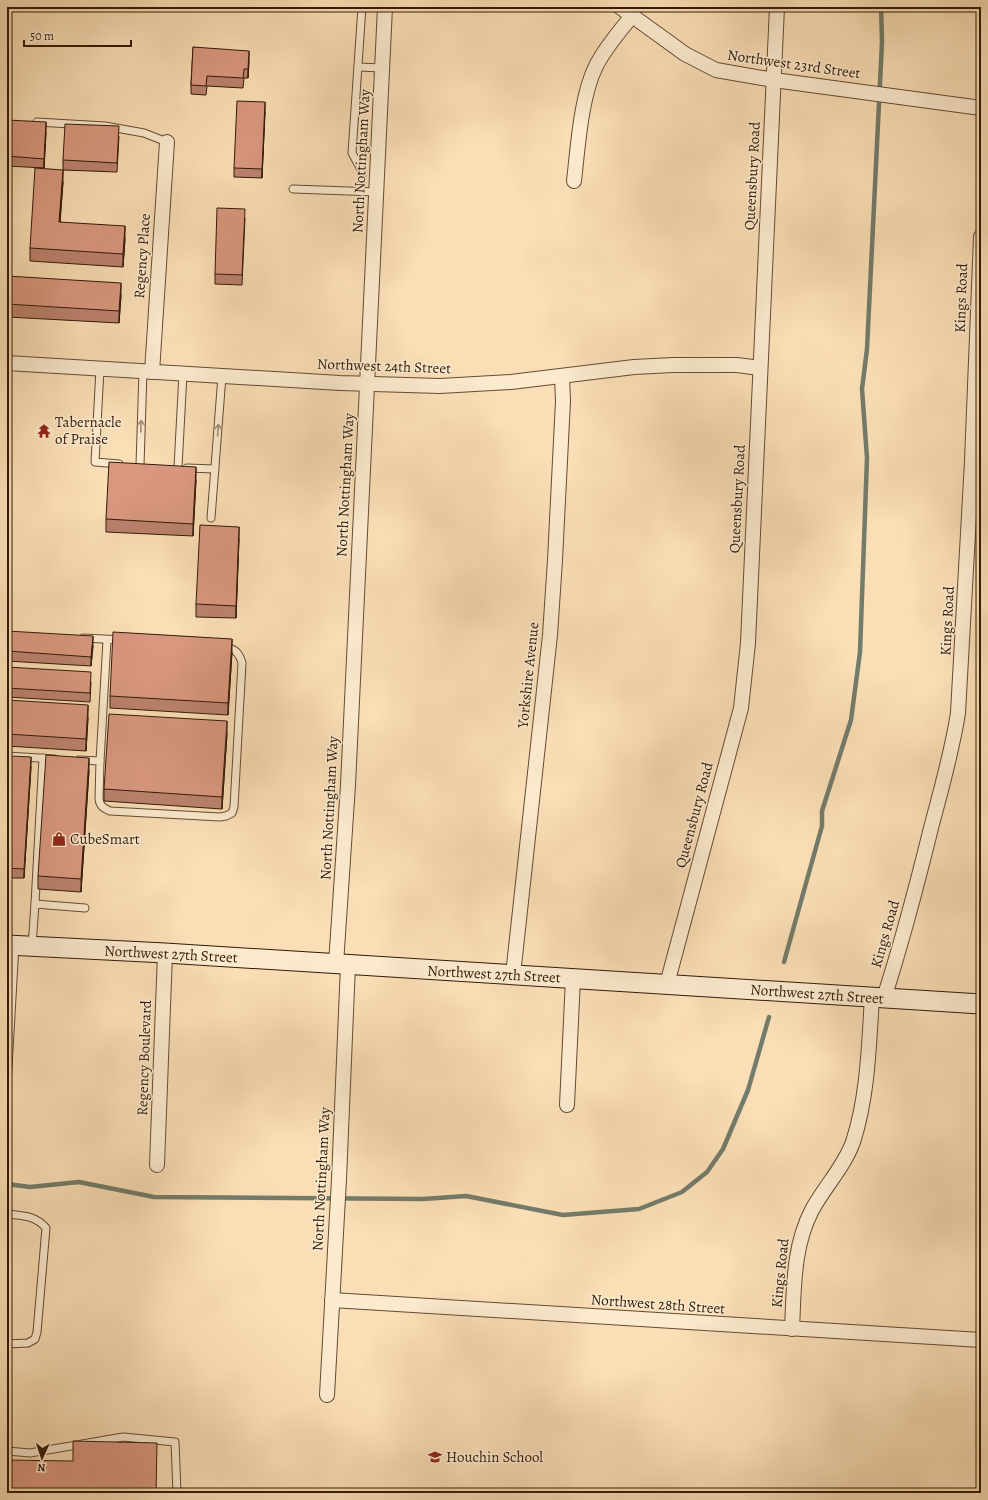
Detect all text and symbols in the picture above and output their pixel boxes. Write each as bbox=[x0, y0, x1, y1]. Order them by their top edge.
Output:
scale bar bbox=[24, 22, 131, 48]
text: 50 m bbox=[30, 28, 54, 44]
street label: Northwest 23rd Street bbox=[726, 45, 862, 83]
street label: North Nottingham Way bbox=[347, 88, 375, 233]
street label: Queensbury Road bbox=[739, 120, 765, 231]
street label: Regency Place bbox=[129, 212, 155, 299]
street label: Kings Road bbox=[950, 262, 972, 333]
street label: Northwest 24th Street bbox=[317, 354, 451, 378]
place label: Tabernacle of Praise bbox=[55, 412, 122, 449]
street label: North Nottingham Way bbox=[331, 412, 359, 557]
one-way arrow bbox=[138, 420, 145, 433]
temple icon: Tabernacle of Praise bbox=[36, 423, 52, 439]
one-way arrow bbox=[214, 424, 221, 437]
street label: Queensbury Road bbox=[724, 443, 750, 554]
street label: Kings Road bbox=[935, 585, 959, 656]
street label: Yorkshire Avenue bbox=[512, 621, 544, 730]
street label: North Nottingham Way bbox=[315, 735, 343, 880]
street label: Queensbury Road bbox=[670, 759, 718, 870]
place label: CubeSmart bbox=[70, 829, 140, 849]
shop icon: CubeSmart bbox=[51, 831, 67, 847]
street label: Kings Road bbox=[866, 897, 904, 970]
street label: Northwest 27th Street bbox=[104, 941, 238, 967]
street label: Northwest 27th Street bbox=[427, 961, 561, 987]
street label: Northwest 27th Street bbox=[750, 979, 884, 1009]
street label: Regency Boulevard bbox=[132, 999, 156, 1116]
street label: North Nottingham Way bbox=[307, 1106, 335, 1251]
street label: Kings Road bbox=[766, 1236, 794, 1309]
street label: Northwest 28th Street bbox=[590, 1289, 726, 1319]
north arrow bbox=[22, 1438, 62, 1478]
place label: Houchin School bbox=[446, 1447, 543, 1467]
school or university icon: Houchin School bbox=[427, 1449, 443, 1465]
text: N bbox=[37, 1460, 46, 1475]

